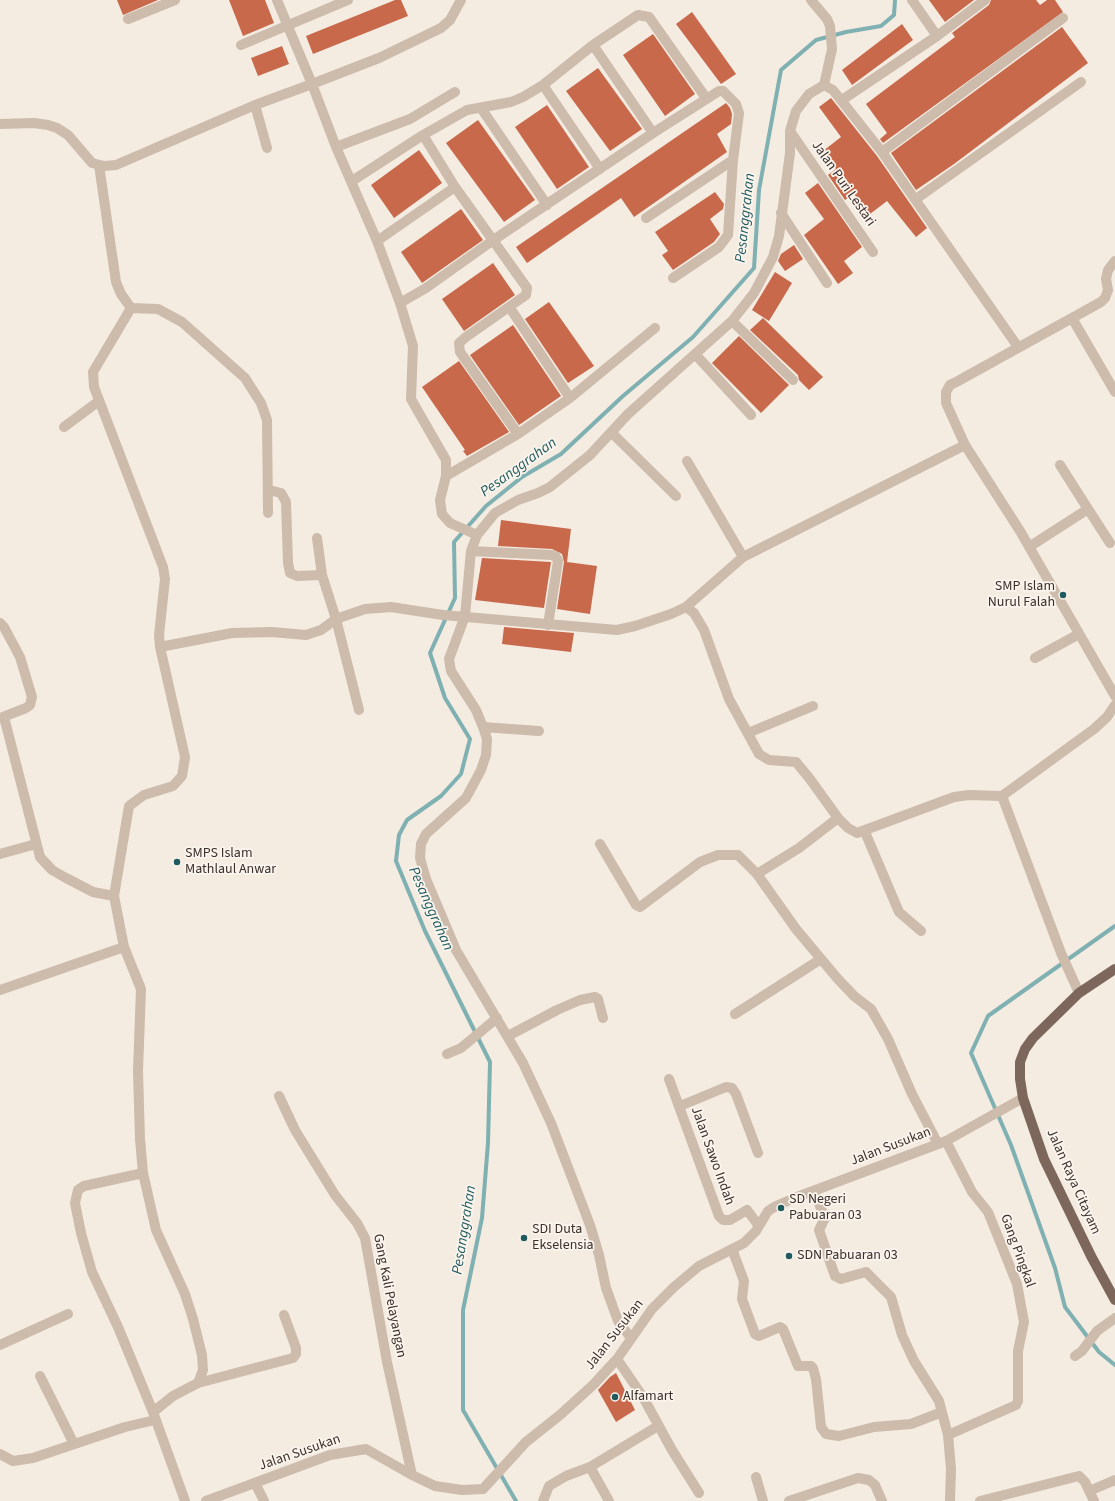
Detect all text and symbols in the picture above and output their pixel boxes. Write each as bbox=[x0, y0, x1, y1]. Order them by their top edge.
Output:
street label: Jalan Puri Lestari bbox=[807, 138, 879, 230]
water label: Pesanggrahan bbox=[732, 172, 760, 264]
water label: Pesanggrahan bbox=[477, 434, 561, 502]
place label: SMP Islam Nurul Falah bbox=[988, 579, 1055, 612]
marker: SMP Islam Nurul Falah bbox=[1058, 590, 1068, 600]
place label: SMPS Islam Mathlaul Anwar bbox=[185, 846, 276, 878]
marker: SMPS Islam Mathlaul Anwar bbox=[172, 857, 182, 867]
water label: Pesanggrahan bbox=[404, 864, 456, 954]
street label: Jalan Sawo Indah bbox=[686, 1104, 738, 1208]
street label: Jalan Susukan bbox=[848, 1124, 934, 1170]
street label: Jalan Raya Citayam bbox=[1042, 1127, 1104, 1237]
water label: Pesanggrahan bbox=[449, 1184, 481, 1276]
place label: SD Negeri Pabuaran 03 bbox=[789, 1192, 862, 1224]
marker: SD Negeri Pabuaran 03 bbox=[776, 1203, 786, 1213]
street label: Gang Pingkal bbox=[996, 1212, 1038, 1290]
place label: SDI Duta Ekselensia bbox=[532, 1222, 594, 1254]
street label: Gang Kali Pelayangan bbox=[369, 1233, 409, 1359]
marker: SDI Duta Ekselensia bbox=[519, 1233, 529, 1243]
place label: SDN Pabuaran 03 bbox=[797, 1248, 898, 1264]
marker: SDN Pabuaran 03 bbox=[784, 1251, 794, 1261]
street label: Jalan Susukan bbox=[582, 1296, 648, 1374]
place label: Alfamart bbox=[623, 1389, 673, 1405]
marker: Alfamart bbox=[610, 1392, 620, 1402]
street label: Jalan Susukan bbox=[257, 1431, 343, 1475]

